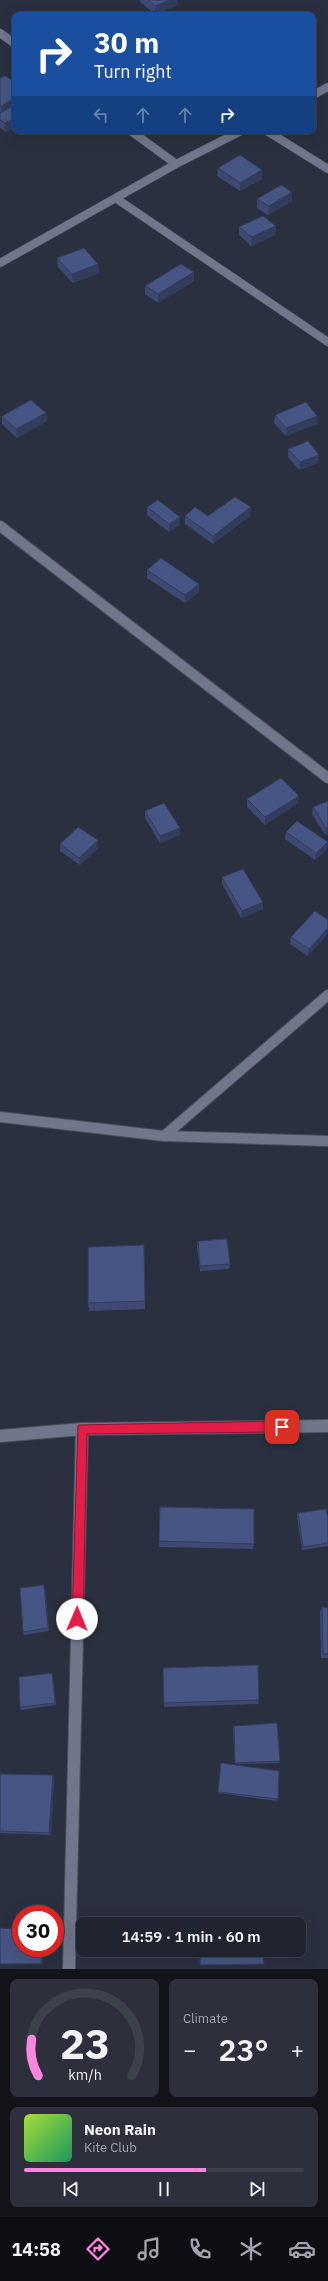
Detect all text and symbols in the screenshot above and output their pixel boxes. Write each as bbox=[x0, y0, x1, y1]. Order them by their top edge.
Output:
text: 30 m bbox=[94, 24, 159, 61]
icon: right bbox=[28, 28, 80, 80]
text: Turn right bbox=[94, 60, 172, 83]
icon: left bbox=[90, 104, 112, 126]
icon: ahead bbox=[132, 104, 154, 126]
icon: ahead bbox=[174, 104, 196, 126]
icon: right bbox=[216, 104, 238, 126]
pin bbox=[265, 1410, 299, 1444]
icon: arrive bbox=[271, 1416, 293, 1438]
position arrow bbox=[56, 1598, 98, 1640]
speed limit sign: 30 bbox=[12, 1905, 64, 1957]
text: 14:59 · 1 min · 60 m bbox=[121, 1927, 261, 1946]
text: Climate bbox=[183, 2010, 228, 2027]
text: 23 bbox=[60, 2016, 109, 2070]
text: 23° bbox=[218, 2030, 269, 2069]
text: − bbox=[183, 2035, 196, 2064]
text: + bbox=[291, 2035, 304, 2064]
text: km/h bbox=[68, 2065, 101, 2084]
text: Neon Rain bbox=[84, 2120, 156, 2139]
text: Kite Club bbox=[84, 2139, 137, 2156]
icon: previous bbox=[60, 2178, 82, 2200]
icon: pause bbox=[153, 2178, 175, 2200]
icon: next bbox=[246, 2178, 268, 2200]
icon: directions bbox=[84, 2235, 112, 2263]
icon: music bbox=[135, 2235, 163, 2263]
icon: phone bbox=[186, 2235, 214, 2263]
icon: climate bbox=[237, 2235, 265, 2263]
icon: car bbox=[288, 2235, 316, 2263]
text: 14:58 bbox=[12, 2238, 61, 2261]

